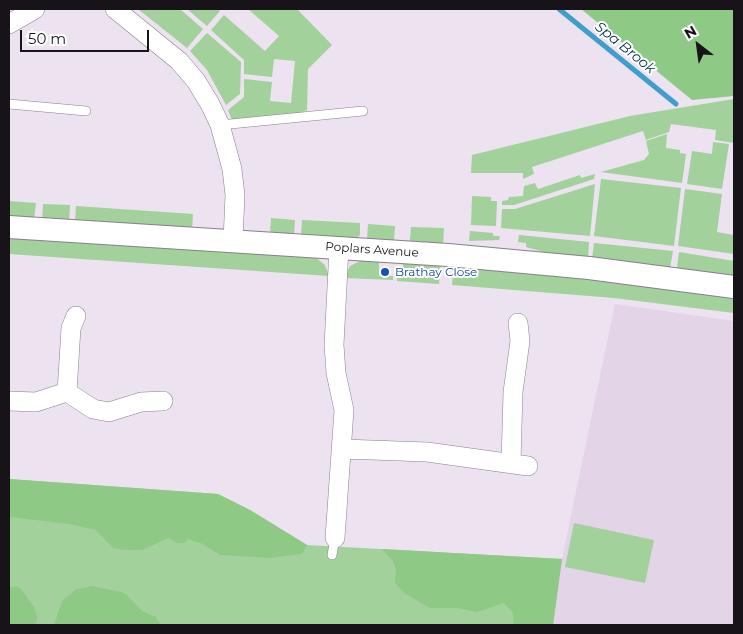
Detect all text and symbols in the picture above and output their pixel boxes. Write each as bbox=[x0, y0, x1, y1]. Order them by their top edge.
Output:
water label: Spa Brook bbox=[591, 18, 659, 78]
scale bar bbox=[22, 20, 151, 52]
north arrow bbox=[673, 20, 723, 70]
text: N bbox=[681, 21, 700, 43]
text: 50 m bbox=[28, 29, 66, 48]
street label: Poplars Avenue bbox=[325, 240, 419, 260]
place label: Brathay Close bbox=[395, 265, 477, 279]
marker: Brathay Close bbox=[379, 266, 391, 278]

